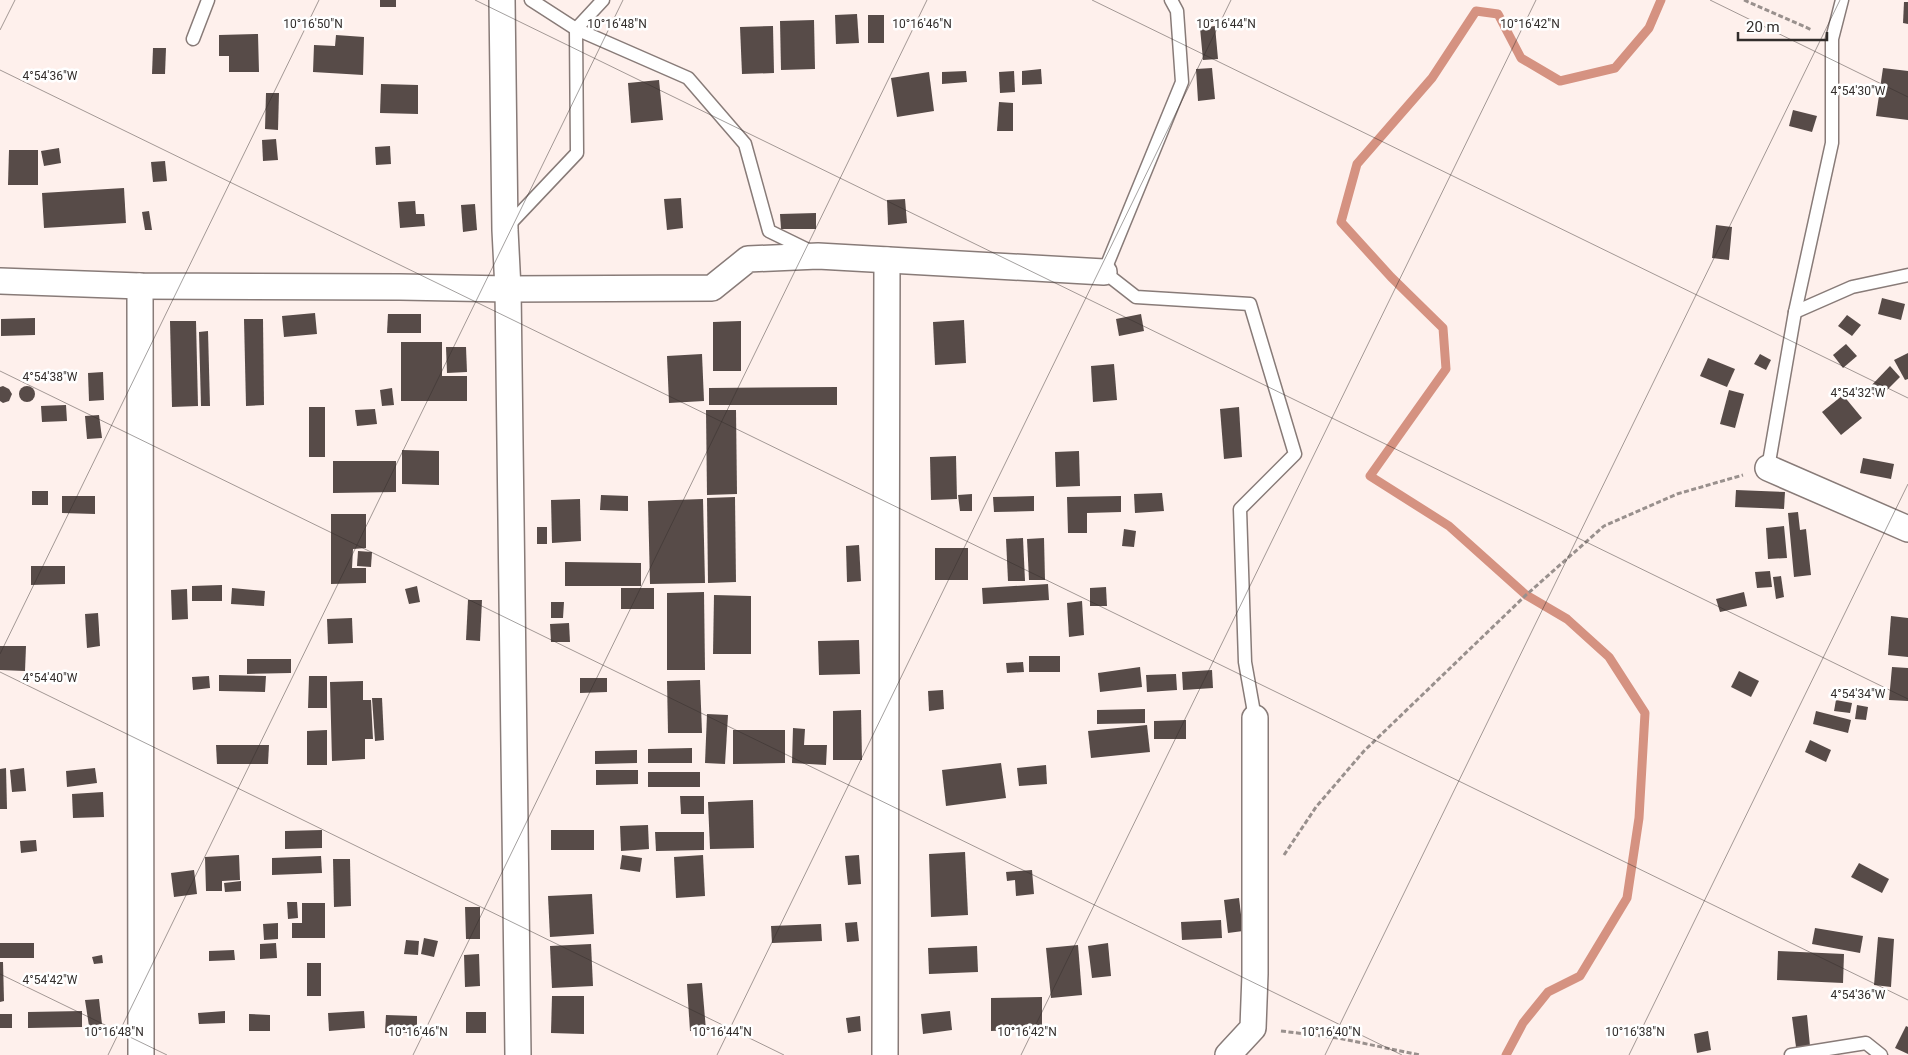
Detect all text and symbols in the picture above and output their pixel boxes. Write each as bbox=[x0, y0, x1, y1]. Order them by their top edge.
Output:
scale bar bbox=[1738, 10, 1827, 42]
text: 10°16'50"N bbox=[283, 17, 343, 31]
text: 10°16'48"N bbox=[587, 17, 647, 31]
text: 10°16'46"N bbox=[892, 17, 952, 31]
text: 10°16'44"N bbox=[1196, 17, 1256, 31]
text: 10°16'42"N bbox=[1500, 17, 1560, 31]
text: 20 m bbox=[1746, 18, 1780, 36]
text: 4°54'36"W bbox=[23, 69, 78, 83]
text: 4°54'30"W bbox=[1831, 84, 1886, 98]
text: 4°54'38"W bbox=[23, 370, 78, 384]
text: 4°54'32"W bbox=[1831, 386, 1886, 400]
text: 4°54'40"W bbox=[23, 671, 78, 685]
text: 4°54'34"W bbox=[1831, 687, 1886, 701]
text: 4°54'42"W bbox=[23, 973, 78, 987]
text: 4°54'36"W bbox=[1831, 988, 1886, 1002]
text: 10°16'48"N bbox=[84, 1025, 144, 1039]
text: 10°16'46"N bbox=[388, 1025, 448, 1039]
text: 10°16'44"N bbox=[692, 1025, 752, 1039]
text: 10°16'42"N bbox=[997, 1025, 1057, 1039]
text: 10°16'40"N bbox=[1301, 1025, 1361, 1039]
text: 10°16'38"N bbox=[1605, 1025, 1665, 1039]

